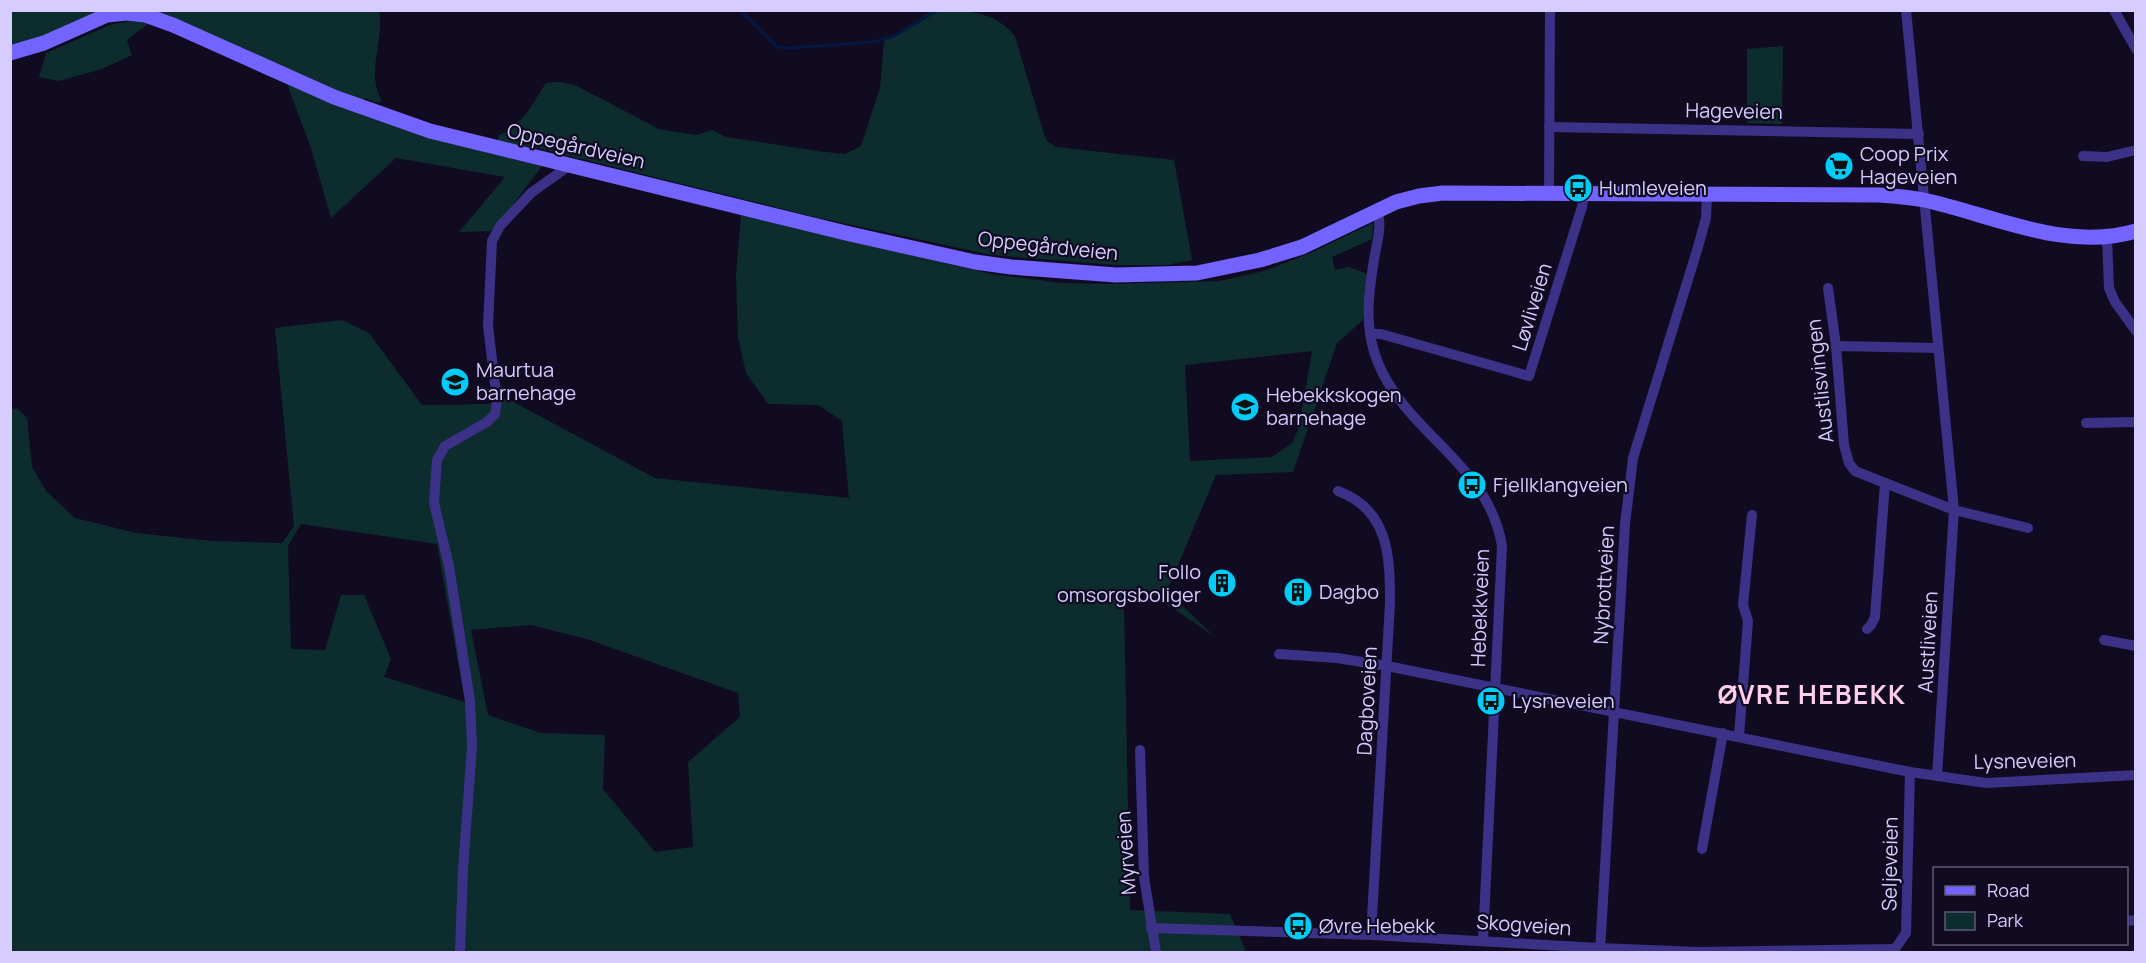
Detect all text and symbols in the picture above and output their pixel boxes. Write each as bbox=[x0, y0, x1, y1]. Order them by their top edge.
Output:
street label: Hageveien bbox=[1685, 96, 1783, 125]
street label: Oppegårdveien bbox=[504, 116, 648, 175]
place label: Coop Prix Hageveien bbox=[1860, 140, 1957, 190]
supermarket icon: Coop Prix Hageveien bbox=[1823, 150, 1855, 182]
bus stop icon: Humleveien bbox=[1562, 172, 1594, 204]
place label: Humleveien bbox=[1599, 174, 1707, 201]
street label: Oppegårdveien bbox=[977, 225, 1120, 266]
street label: Løvliveien bbox=[1505, 260, 1558, 354]
street label: Austlisvingen bbox=[1800, 318, 1839, 444]
place label: Maurtua barnehage bbox=[476, 356, 576, 406]
school or university icon: Maurtua barnehage bbox=[439, 366, 471, 398]
place label: Hebekkskogen barnehage bbox=[1266, 381, 1402, 431]
school or university icon: Hebekkskogen barnehage bbox=[1229, 391, 1261, 423]
bus stop icon: Fjellklangveien bbox=[1456, 469, 1488, 501]
place label: Fjellklangveien bbox=[1493, 471, 1628, 498]
street label: Nybrottveien bbox=[1587, 525, 1620, 645]
street label: Hebekkveien bbox=[1464, 548, 1495, 667]
place label: Follo omsorgsboliger bbox=[1057, 558, 1201, 608]
building icon: Follo omsorgsboliger bbox=[1206, 567, 1238, 599]
building icon: Dagbo bbox=[1282, 576, 1314, 608]
place label: Dagbo bbox=[1319, 578, 1379, 605]
street label: Austliveien bbox=[1911, 590, 1944, 694]
street label: Dagboveien bbox=[1350, 646, 1383, 756]
district label: ØVRE HEBEKK bbox=[1718, 676, 1906, 712]
bus stop icon: Lysneveien bbox=[1475, 685, 1507, 717]
place label: Lysneveien bbox=[1512, 687, 1615, 714]
street label: Lysneveien bbox=[1973, 746, 2077, 775]
street label: Myrveien bbox=[1109, 810, 1142, 896]
street label: Seljeveien bbox=[1875, 817, 1904, 911]
legend bbox=[1933, 867, 2128, 945]
text: Road bbox=[1987, 878, 2030, 902]
street label: Skogveien bbox=[1476, 908, 1572, 941]
text: Park bbox=[1987, 908, 2024, 932]
bus stop icon: Øvre Hebekk bbox=[1282, 910, 1314, 942]
place label: Øvre Hebekk bbox=[1319, 912, 1436, 939]

